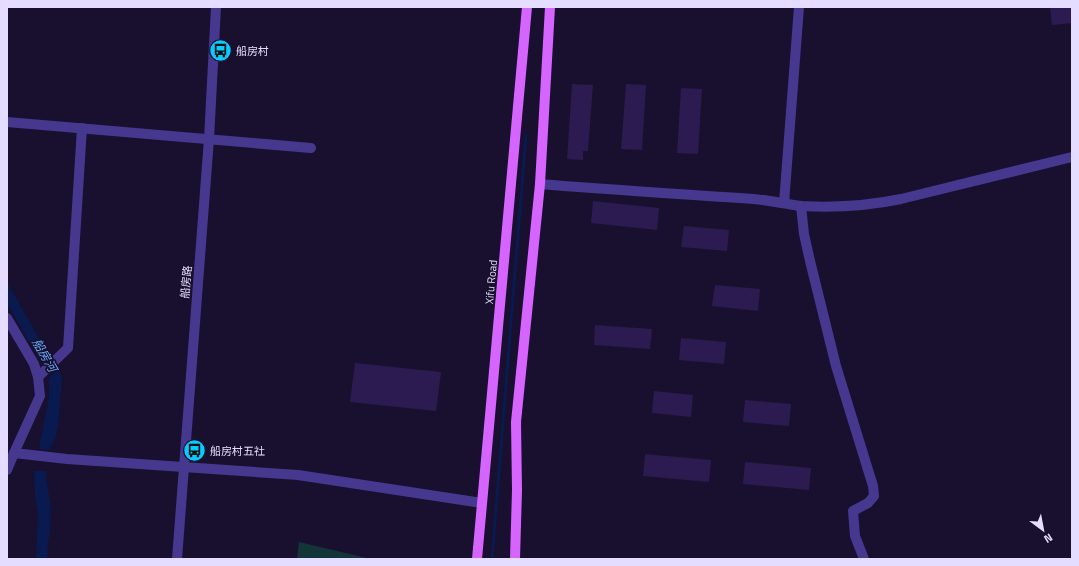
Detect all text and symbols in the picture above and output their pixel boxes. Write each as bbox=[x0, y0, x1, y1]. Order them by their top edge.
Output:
bus stop icon: 船房村 bbox=[207, 38, 233, 64]
place label: 船房村 bbox=[236, 43, 269, 59]
street label: Xifu Road bbox=[481, 259, 501, 305]
street label: 船房路 bbox=[177, 265, 195, 299]
water label: 船房河 bbox=[28, 335, 63, 377]
bus stop icon: 船房村五社 bbox=[181, 438, 207, 464]
place label: 船房村五社 bbox=[210, 443, 265, 459]
north arrow bbox=[1023, 510, 1063, 550]
text: N bbox=[1041, 530, 1056, 547]

